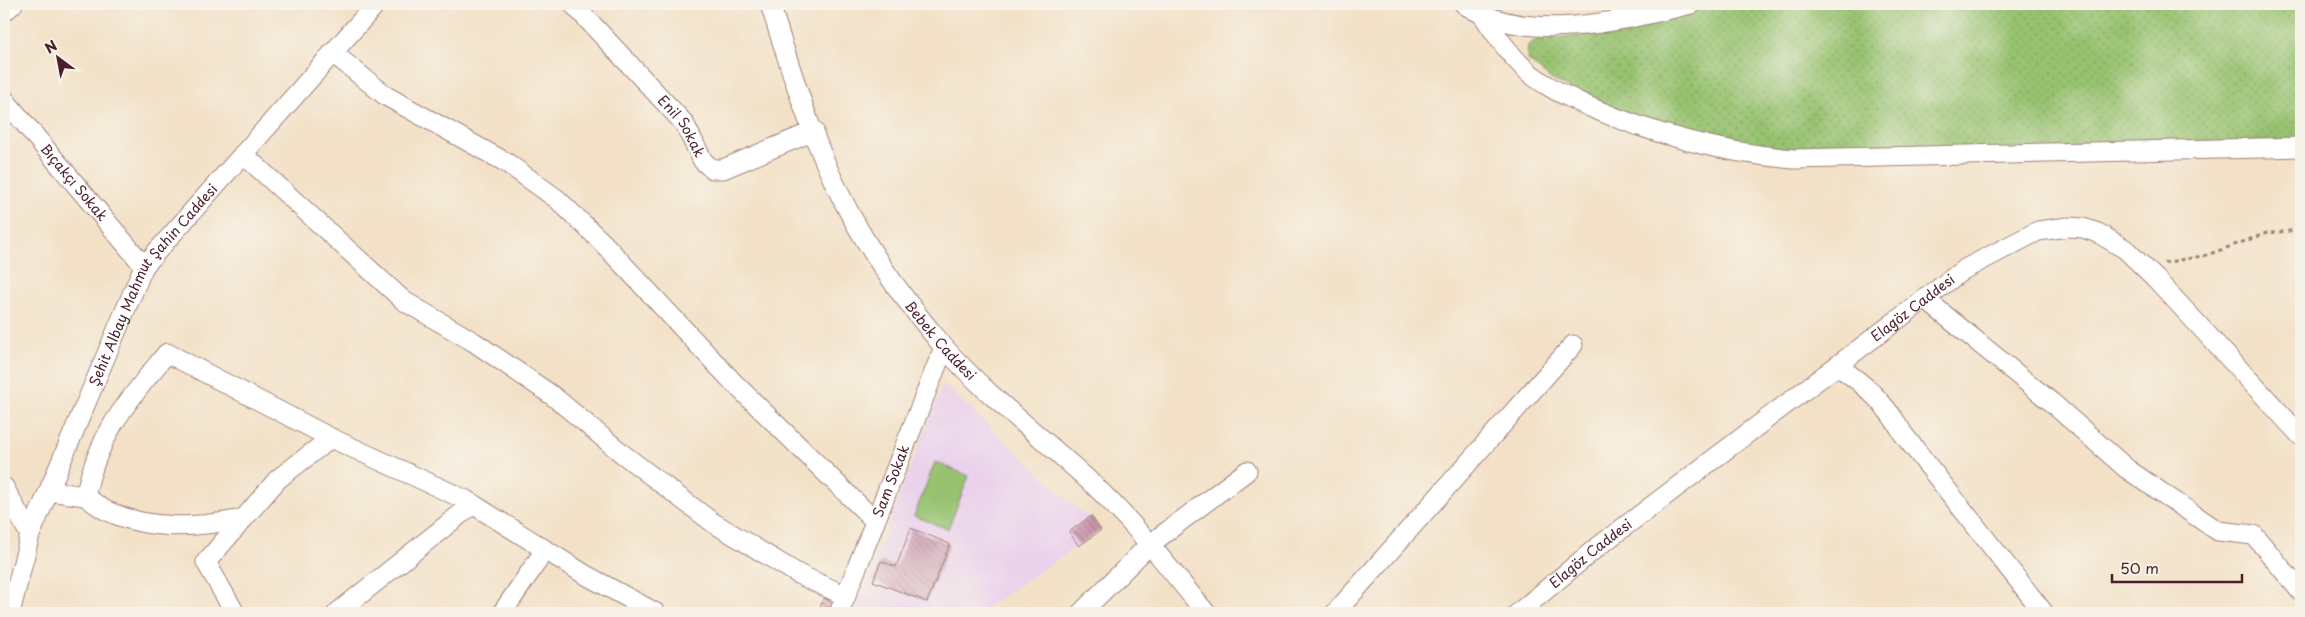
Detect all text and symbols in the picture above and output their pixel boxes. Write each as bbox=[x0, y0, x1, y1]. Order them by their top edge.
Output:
north arrow bbox=[32, 32, 82, 82]
text: N bbox=[41, 35, 61, 58]
street label: Enil Sokak bbox=[653, 90, 710, 161]
street label: Bıçakçı Sokak bbox=[36, 139, 113, 225]
street label: Şehit Albay Mahmut Şahin Caddesi bbox=[83, 179, 222, 389]
street label: Elagöz Caddesi bbox=[1866, 269, 1959, 346]
street label: Bebek Caddesi bbox=[900, 296, 981, 385]
street label: Sam Sokak bbox=[867, 441, 914, 520]
street label: Elagöz Caddesi bbox=[1545, 514, 1636, 593]
scale bar bbox=[2112, 552, 2242, 584]
text: 50 m bbox=[2120, 556, 2159, 579]

